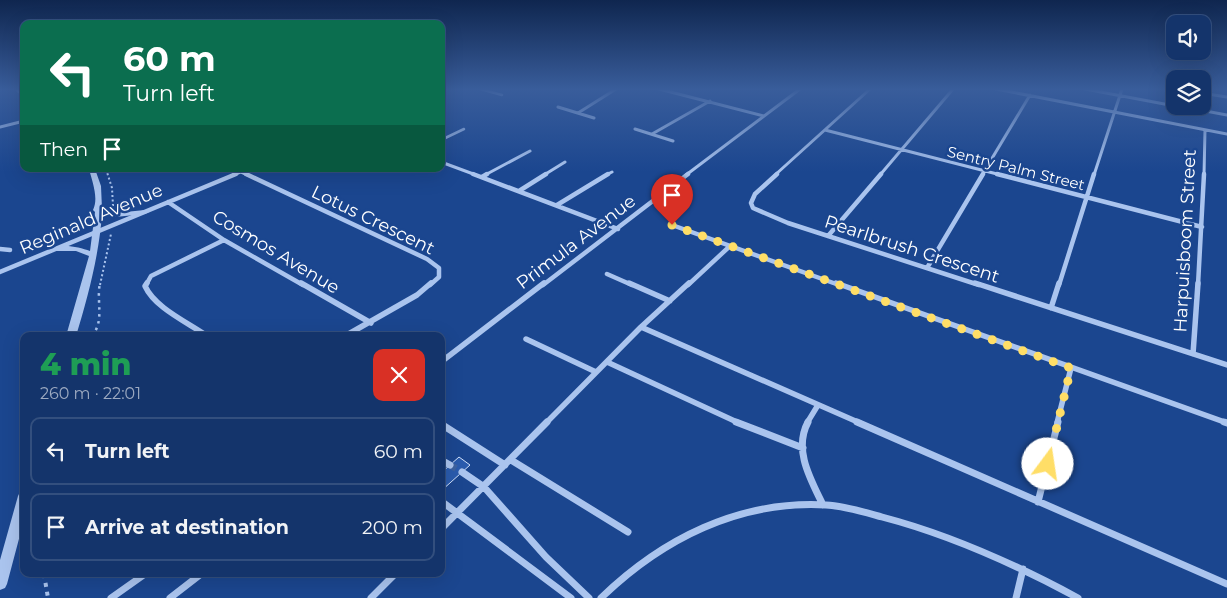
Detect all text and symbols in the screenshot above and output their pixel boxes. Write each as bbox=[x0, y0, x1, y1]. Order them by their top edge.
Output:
map controls bbox=[1166, 15, 1211, 115]
button: sound bbox=[1166, 15, 1211, 60]
text: 60 m bbox=[123, 37, 216, 80]
icon: left bbox=[40, 40, 105, 105]
button: layers bbox=[1166, 70, 1211, 115]
text: Turn left bbox=[123, 80, 215, 107]
icon: arrive bbox=[98, 135, 126, 163]
text: Then bbox=[40, 138, 88, 161]
street label: Sentry Palm Street bbox=[945, 142, 1087, 194]
street label: Harpuisboom Street bbox=[1169, 149, 1201, 333]
pin bbox=[651, 174, 693, 225]
street label: Reginald Avenue bbox=[16, 179, 166, 259]
street label: Lotus Crescent bbox=[308, 181, 438, 259]
icon: arrive bbox=[658, 181, 686, 209]
street label: Primula Avenue bbox=[512, 190, 640, 294]
street label: Cosmos Avenue bbox=[209, 205, 344, 299]
street label: Pearlbrush Crescent bbox=[822, 210, 1002, 288]
text: 4 min bbox=[40, 346, 131, 383]
button: close bbox=[373, 349, 425, 401]
text: 260 m · 22:01 bbox=[40, 384, 141, 403]
icon: left bbox=[42, 437, 70, 465]
position arrow bbox=[1021, 437, 1073, 489]
text: Turn left bbox=[85, 440, 170, 463]
text: 60 m bbox=[374, 440, 423, 463]
icon: arrive bbox=[42, 513, 70, 541]
text: Arrive at destination bbox=[85, 516, 289, 539]
text: 200 m bbox=[362, 516, 423, 539]

